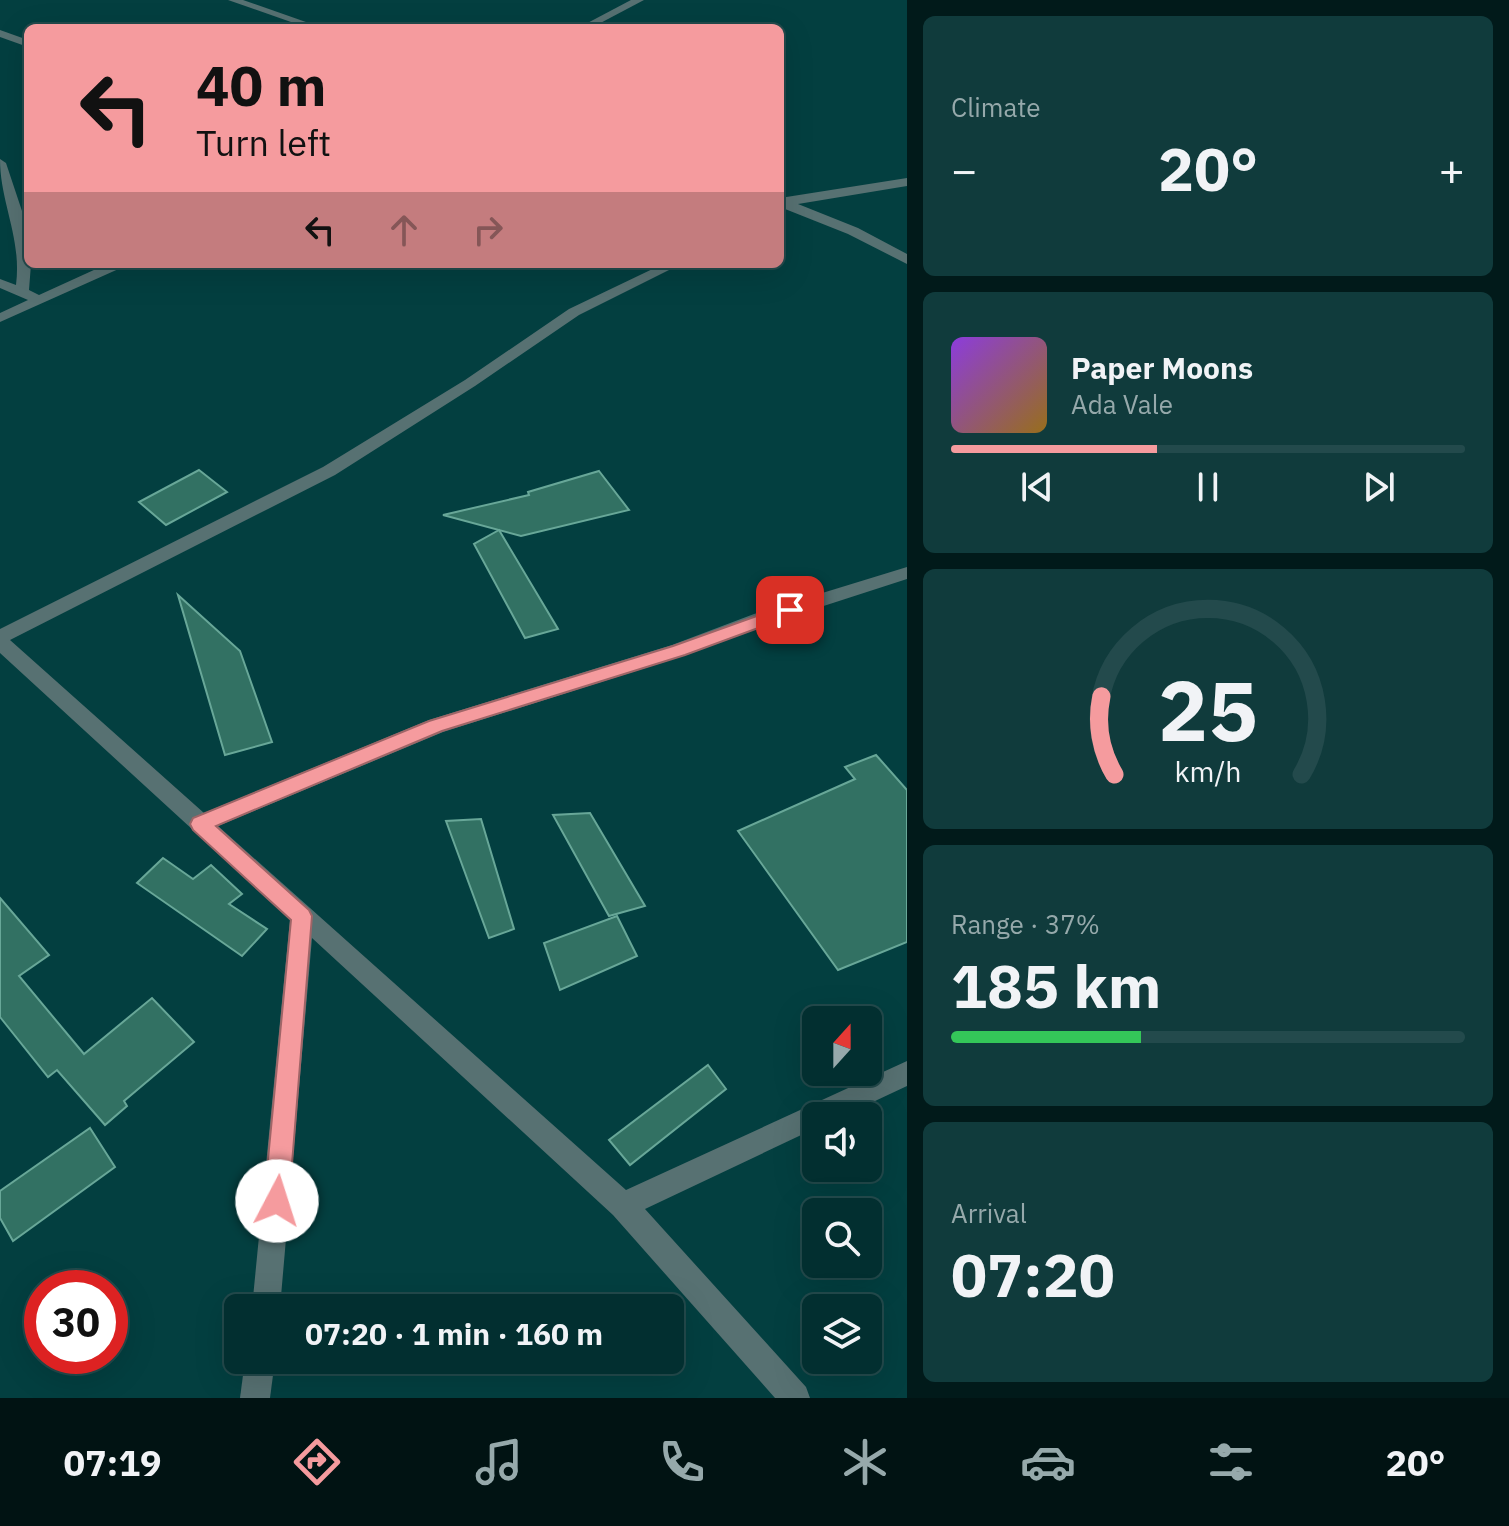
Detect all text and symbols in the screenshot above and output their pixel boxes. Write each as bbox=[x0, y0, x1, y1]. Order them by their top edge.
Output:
text: 40 m bbox=[196, 49, 326, 121]
icon: left bbox=[64, 56, 168, 160]
text: Climate bbox=[951, 90, 1041, 124]
text: Turn left bbox=[196, 119, 331, 166]
text: 20° bbox=[1158, 129, 1258, 208]
text: − bbox=[951, 141, 977, 198]
text: + bbox=[1439, 141, 1465, 198]
icon: left bbox=[298, 208, 342, 252]
icon: ahead bbox=[382, 208, 426, 252]
icon: right bbox=[466, 208, 510, 252]
text: Paper Moons bbox=[1071, 348, 1253, 387]
text: Ada Vale bbox=[1071, 387, 1173, 421]
icon: previous bbox=[1015, 465, 1059, 509]
icon: pause bbox=[1186, 465, 1230, 509]
icon: next bbox=[1357, 465, 1401, 509]
pin bbox=[756, 576, 824, 644]
icon: arrive bbox=[768, 588, 812, 632]
text: 25 bbox=[1158, 656, 1258, 764]
text: km/h bbox=[1174, 753, 1242, 790]
text: Range · 37% bbox=[951, 907, 1100, 941]
text: 185 km bbox=[951, 946, 1161, 1025]
north arrow bbox=[802, 1006, 882, 1086]
map controls bbox=[802, 1006, 882, 1374]
button: sound bbox=[802, 1102, 882, 1182]
position arrow bbox=[235, 1159, 319, 1243]
text: Arrival bbox=[951, 1196, 1027, 1230]
button: search bbox=[802, 1198, 882, 1278]
text: 07:20 bbox=[951, 1235, 1115, 1314]
speed limit sign: 30 bbox=[24, 1270, 128, 1374]
button: layers bbox=[802, 1294, 882, 1374]
text: 07:20 · 1 min · 160 m bbox=[305, 1314, 603, 1353]
icon: directions bbox=[289, 1434, 345, 1490]
icon: music bbox=[471, 1434, 527, 1490]
icon: phone bbox=[654, 1434, 710, 1490]
icon: climate bbox=[837, 1434, 893, 1490]
icon: car bbox=[1020, 1434, 1076, 1490]
icon: filters bbox=[1203, 1434, 1259, 1490]
text: 07:19 bbox=[63, 1439, 162, 1486]
text: 20° bbox=[1385, 1439, 1446, 1486]

